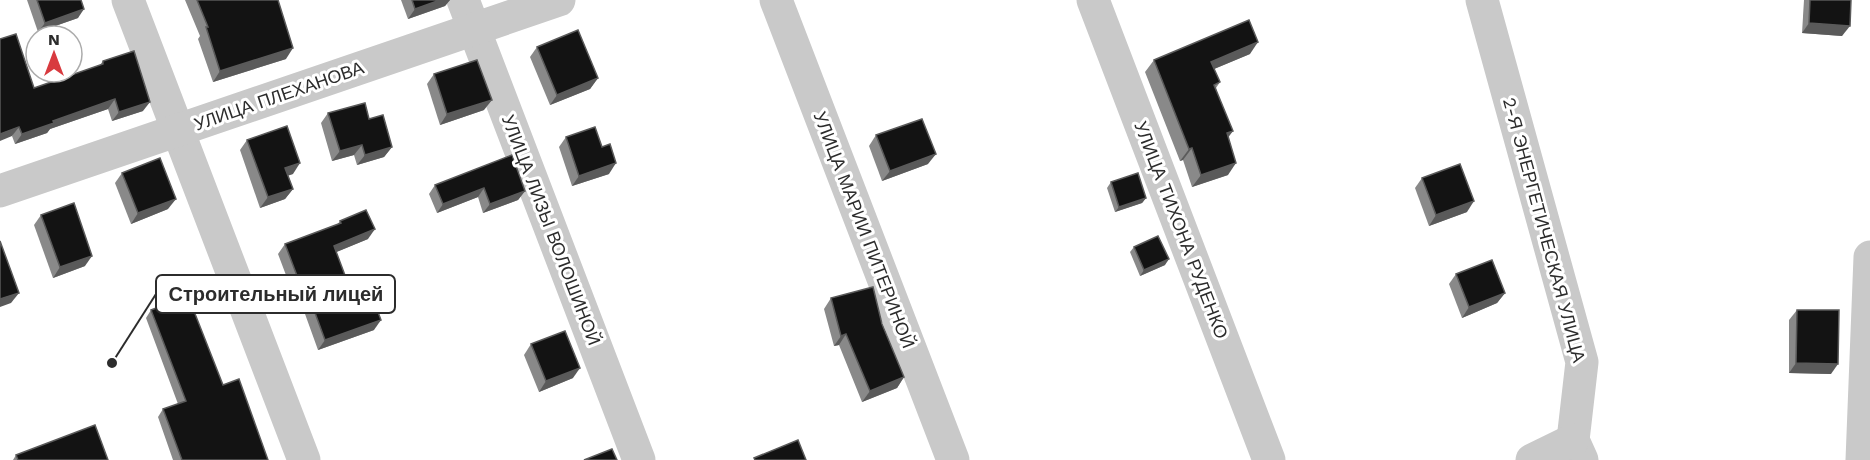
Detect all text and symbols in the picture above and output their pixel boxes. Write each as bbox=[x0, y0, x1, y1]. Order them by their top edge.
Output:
north arrow bbox=[24, 24, 84, 84]
text: N bbox=[48, 30, 60, 49]
street label: УЛИЦА ПЛЕХАНОВА bbox=[191, 57, 367, 134]
street label: 2-Я ЭНЕРГЕТИЧЕСКАЯ УЛИЦА bbox=[1499, 95, 1590, 365]
street label: УЛИЦА МАРИИ ПИТЕРИНОЙ bbox=[810, 109, 919, 351]
street label: УЛИЦА ЛИЗЫ ВОЛОШИНОЙ bbox=[498, 112, 605, 348]
street label: УЛИЦА ТИХОНА РУДЕНКО bbox=[1130, 118, 1233, 342]
callout: Строительный лицей bbox=[156, 275, 395, 313]
text: Строительный лицей bbox=[169, 282, 383, 306]

